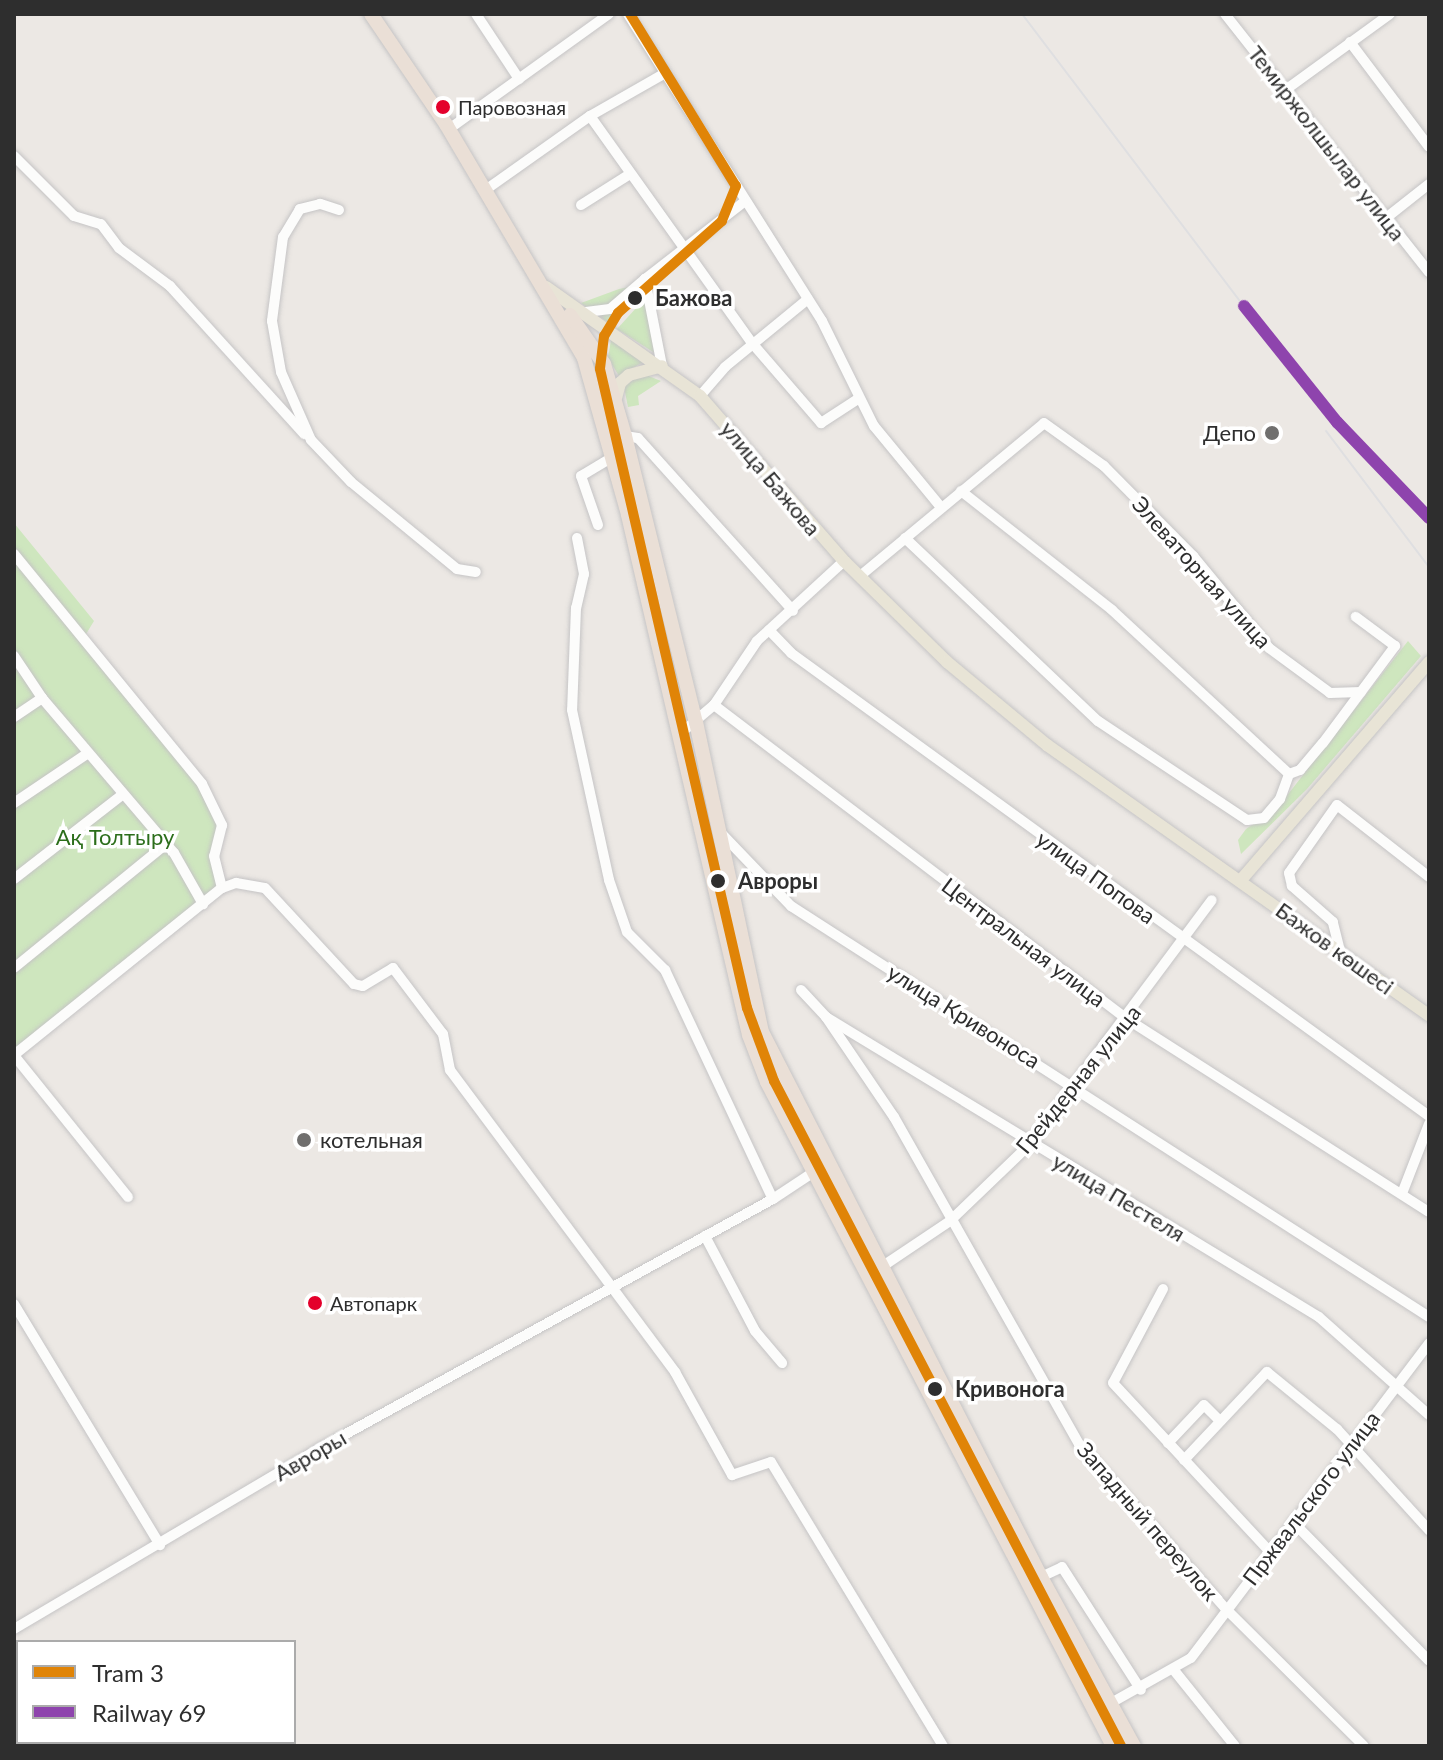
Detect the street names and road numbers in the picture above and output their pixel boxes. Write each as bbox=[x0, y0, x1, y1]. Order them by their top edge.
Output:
street label: Темиржолшылар улица bbox=[1243, 40, 1411, 246]
street label: улица Бажова bbox=[715, 415, 827, 541]
street label: Элеваторная улица bbox=[1127, 491, 1277, 653]
street label: улица Попова bbox=[1031, 825, 1161, 929]
street label: Центральная улица bbox=[937, 872, 1111, 1012]
street label: Бажов көшесі bbox=[1271, 896, 1399, 1000]
street label: улица Кривоноса bbox=[883, 958, 1045, 1074]
street label: Грейдерная улица bbox=[1010, 1000, 1146, 1158]
street label: улица Пестеля bbox=[1048, 1147, 1190, 1247]
street label: Пржвальского улица bbox=[1237, 1406, 1385, 1590]
street label: Авроры bbox=[269, 1424, 351, 1486]
street label: Западный переулок bbox=[1072, 1436, 1224, 1606]

